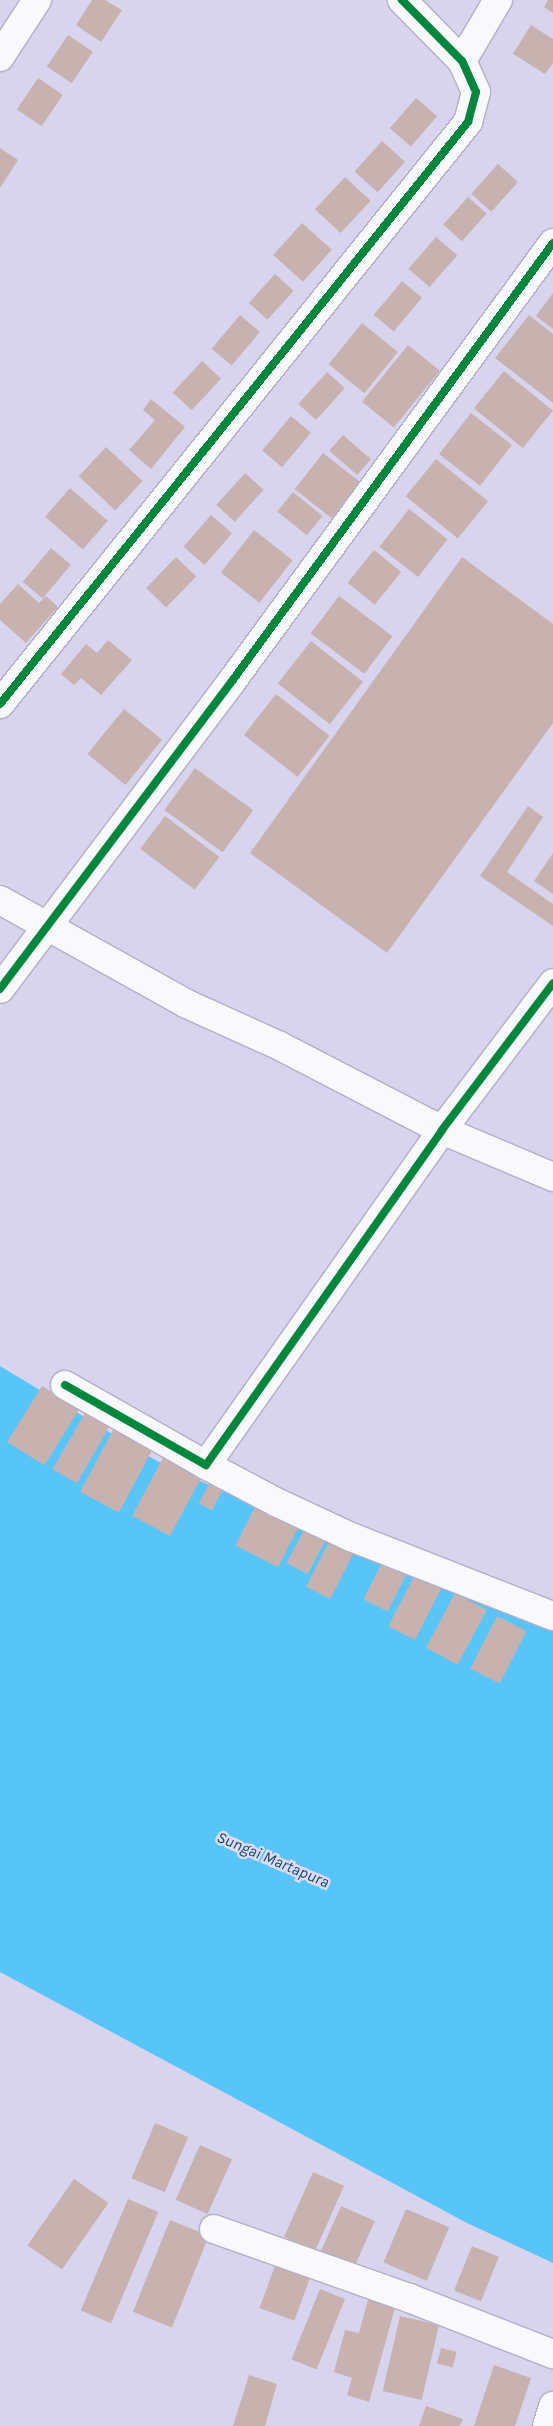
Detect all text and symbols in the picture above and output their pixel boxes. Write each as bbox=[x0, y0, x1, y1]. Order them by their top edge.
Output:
water label: Sungai Martapura bbox=[214, 1828, 332, 1892]

